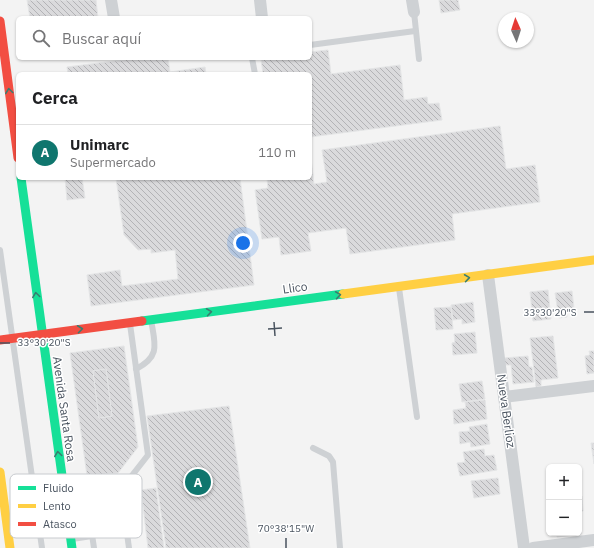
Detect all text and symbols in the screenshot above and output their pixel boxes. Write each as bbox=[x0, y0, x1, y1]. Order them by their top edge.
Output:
north arrow bbox=[498, 12, 534, 48]
search box bbox=[16, 16, 312, 60]
icon: search bbox=[30, 27, 52, 49]
text: Buscar aquí bbox=[62, 29, 141, 48]
text: Cerca bbox=[32, 87, 78, 109]
one-way arrow bbox=[5, 88, 14, 94]
text: Unimarc bbox=[70, 135, 129, 154]
text: A bbox=[41, 144, 49, 161]
text: 110 m bbox=[258, 144, 296, 161]
text: Supermercado bbox=[70, 154, 156, 171]
your location bbox=[233, 233, 253, 253]
one-way arrow bbox=[464, 274, 470, 283]
street label: Llico bbox=[282, 278, 309, 297]
one-way arrow bbox=[335, 291, 341, 300]
one-way arrow bbox=[32, 292, 41, 298]
text: 33°30'20"S bbox=[523, 306, 577, 319]
one-way arrow bbox=[206, 308, 212, 317]
one-way arrow bbox=[77, 325, 83, 334]
text: 33°30'20"S bbox=[17, 336, 71, 349]
street label: Avenida Santa Rosa bbox=[50, 355, 79, 463]
street label: Nueva Berlioz bbox=[494, 373, 519, 449]
one-way arrow bbox=[54, 451, 63, 457]
map controls bbox=[546, 464, 582, 536]
button: + bbox=[546, 464, 582, 500]
pin: A bbox=[185, 467, 211, 497]
legend bbox=[10, 474, 142, 538]
text: Fluido bbox=[43, 481, 74, 495]
text: Lento bbox=[43, 499, 71, 513]
button: − bbox=[546, 500, 582, 536]
text: Atasco bbox=[43, 517, 77, 531]
text: 70°38'15"W bbox=[258, 522, 314, 535]

